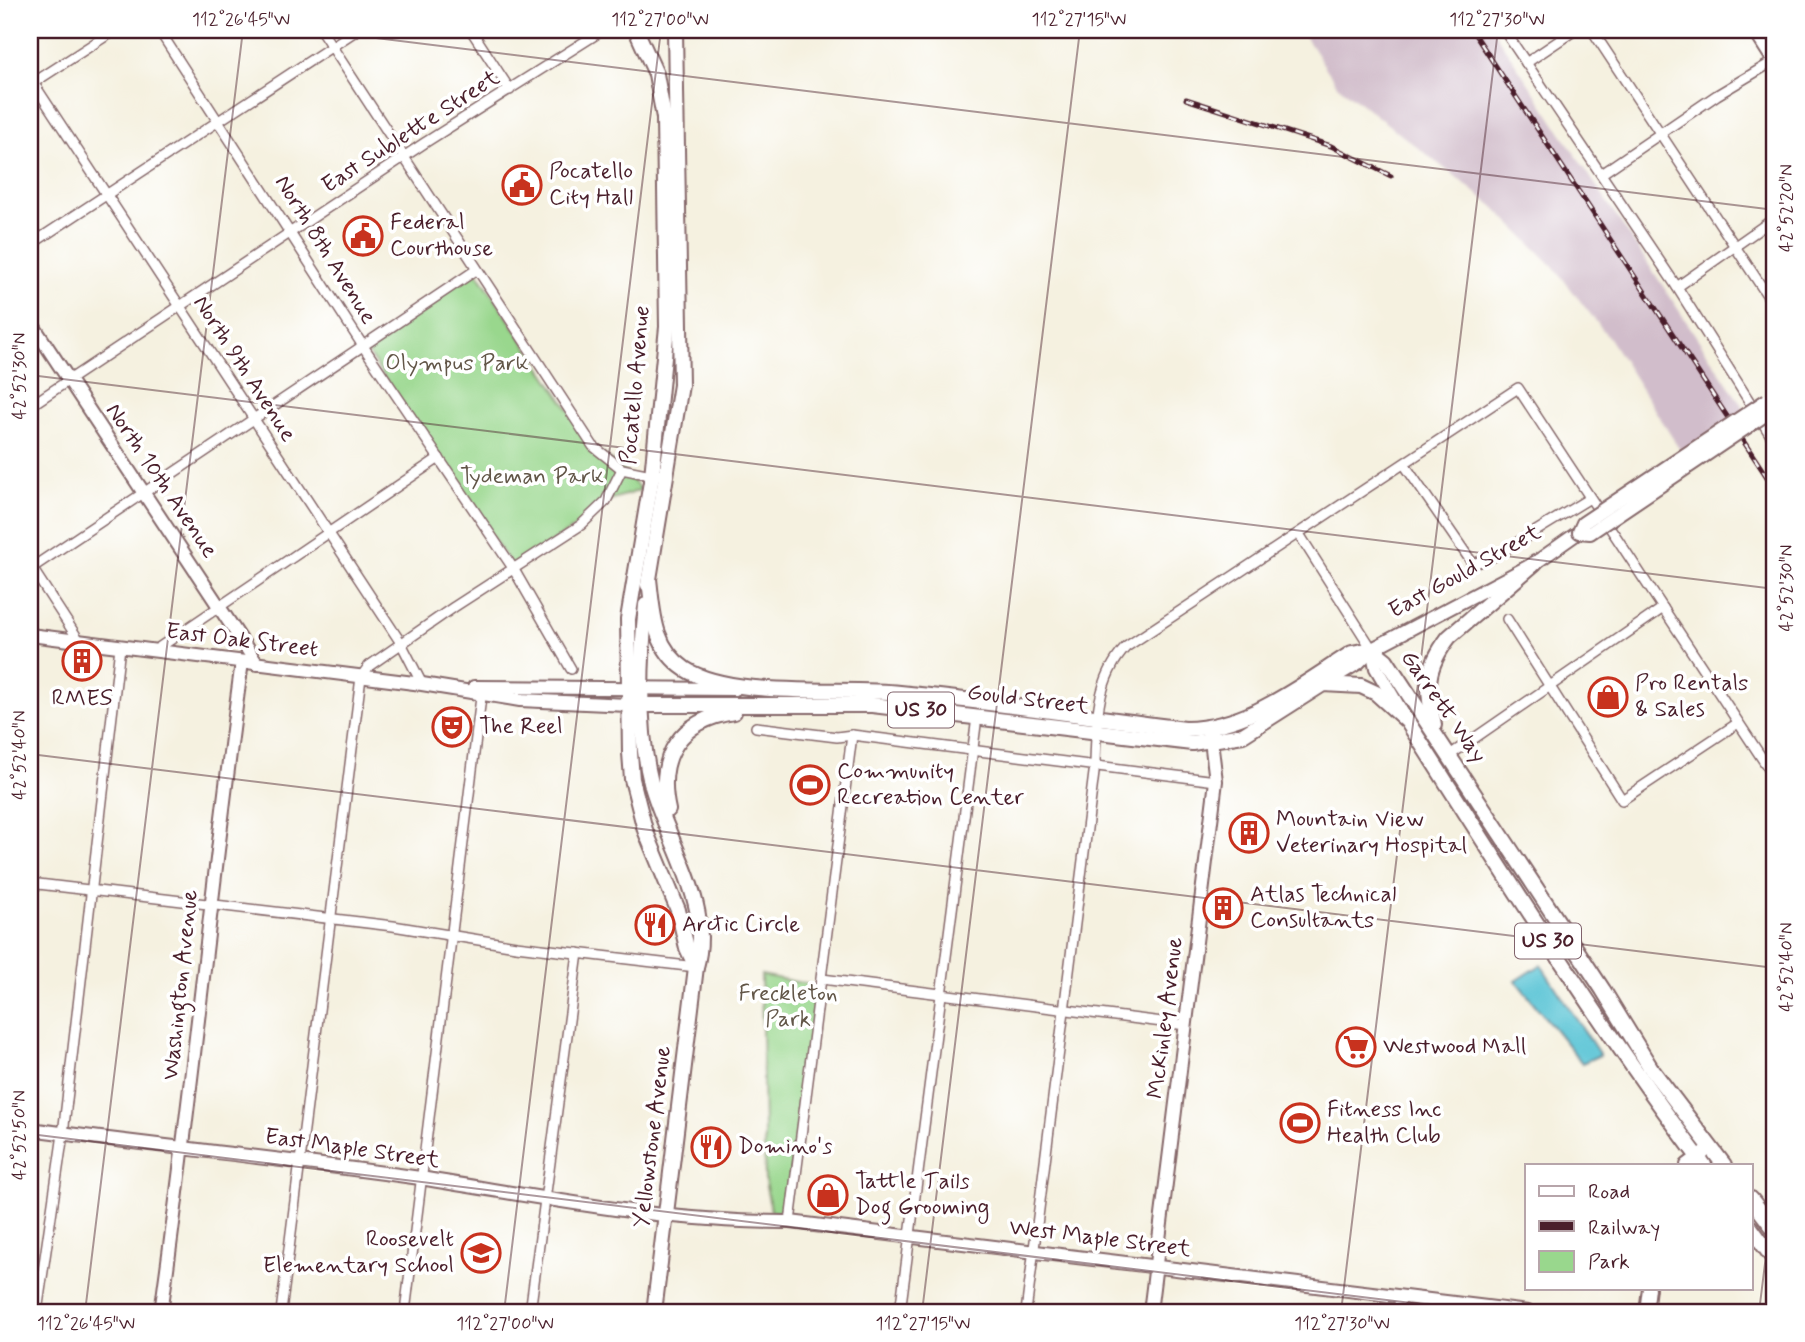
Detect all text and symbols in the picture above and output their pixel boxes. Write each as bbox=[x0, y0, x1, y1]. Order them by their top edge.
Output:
text: 112°26'45"W bbox=[192, 8, 290, 32]
text: 112°27'00"W bbox=[611, 8, 709, 32]
text: 112°27'15"W bbox=[1032, 8, 1126, 32]
text: 112°27'30"W bbox=[1449, 8, 1545, 32]
street label: East Sublette Street bbox=[316, 63, 506, 201]
place label: Pocatello City Hall bbox=[549, 157, 633, 213]
public building icon: Pocatello City Hall bbox=[501, 164, 543, 206]
text: 42°52'20"N bbox=[1775, 164, 1799, 252]
street label: North 8th Avenue bbox=[267, 170, 383, 330]
place label: Federal Courthouse bbox=[390, 208, 493, 264]
public building icon: Federal Courthouse bbox=[342, 215, 384, 257]
street label: North 9th Avenue bbox=[186, 290, 302, 448]
street label: Pocatello Avenue bbox=[614, 304, 658, 466]
text: 42°52'30"N bbox=[8, 332, 32, 420]
park label: Olympus Park bbox=[385, 349, 529, 379]
street label: North 10th Avenue bbox=[98, 398, 224, 564]
park label: Tydeman Park bbox=[460, 462, 604, 492]
street label: East Gould Street bbox=[1384, 518, 1547, 626]
text: 42°52'30"N bbox=[1775, 544, 1799, 632]
street label: East Oak Street bbox=[164, 617, 320, 665]
building icon: RMES bbox=[61, 640, 103, 682]
street label: Garrett Way bbox=[1393, 645, 1493, 769]
place label: Pro Rentals & Sales bbox=[1635, 669, 1748, 725]
shop icon: Pro Rentals & Sales bbox=[1587, 676, 1629, 718]
street label: Gould Street bbox=[965, 678, 1091, 722]
place label: RMES bbox=[51, 684, 113, 714]
road number: US 30 bbox=[888, 692, 954, 728]
theatre icon: The Reel bbox=[431, 706, 473, 748]
text: 42°52'40"N bbox=[8, 710, 32, 800]
place label: The Reel bbox=[479, 712, 563, 742]
place label: Community Recreation Center bbox=[837, 757, 1024, 813]
sports icon: Community Recreation Center bbox=[789, 764, 831, 806]
place label: Mountain View Veterinary Hospital bbox=[1276, 805, 1467, 861]
building icon: Mountain View Veterinary Hospital bbox=[1228, 812, 1270, 854]
place label: Atlas Technical Consultants bbox=[1250, 880, 1396, 936]
building icon: Atlas Technical Consultants bbox=[1202, 887, 1244, 929]
street label: Washington Avenue bbox=[156, 888, 208, 1082]
restaurant icon: Arctic Circle bbox=[634, 904, 676, 946]
place label: Arctic Circle bbox=[682, 910, 800, 940]
text: 42°52'40"N bbox=[1775, 922, 1799, 1012]
road number: US 30 bbox=[1515, 923, 1581, 958]
street label: McKinley Avenue bbox=[1141, 935, 1191, 1101]
park label: Freckleton Park bbox=[738, 979, 838, 1035]
supermarket icon: Westwood Mall bbox=[1335, 1026, 1377, 1068]
place label: Westwood Mall bbox=[1383, 1032, 1526, 1062]
street label: Yellowstone Avenue bbox=[627, 1044, 679, 1230]
text: 42°52'50"N bbox=[8, 1090, 32, 1180]
place label: Fitness Inc Health Club bbox=[1327, 1095, 1441, 1151]
sports icon: Fitness Inc Health Club bbox=[1279, 1102, 1321, 1144]
street label: East Maple Street bbox=[263, 1122, 442, 1176]
restaurant icon: Domino's bbox=[690, 1126, 732, 1168]
place label: Domino's bbox=[738, 1132, 832, 1162]
legend bbox=[1525, 1164, 1752, 1290]
place label: Tattle Tails Dog Grooming bbox=[855, 1167, 989, 1225]
shop icon: Tattle Tails Dog Grooming bbox=[807, 1174, 849, 1216]
text: Road bbox=[1588, 1178, 1630, 1206]
street label: West Maple Street bbox=[1007, 1213, 1193, 1265]
text: Railway bbox=[1588, 1214, 1660, 1242]
place label: Roosevelt Elementary School bbox=[263, 1225, 454, 1281]
school or university icon: Roosevelt Elementary School bbox=[460, 1232, 502, 1274]
text: Park bbox=[1588, 1248, 1630, 1276]
text: 112°26'45"W bbox=[37, 1312, 135, 1336]
text: 112°27'00"W bbox=[456, 1312, 554, 1336]
text: 112°27'15"W bbox=[876, 1312, 970, 1336]
text: 112°27'30"W bbox=[1294, 1312, 1390, 1336]

